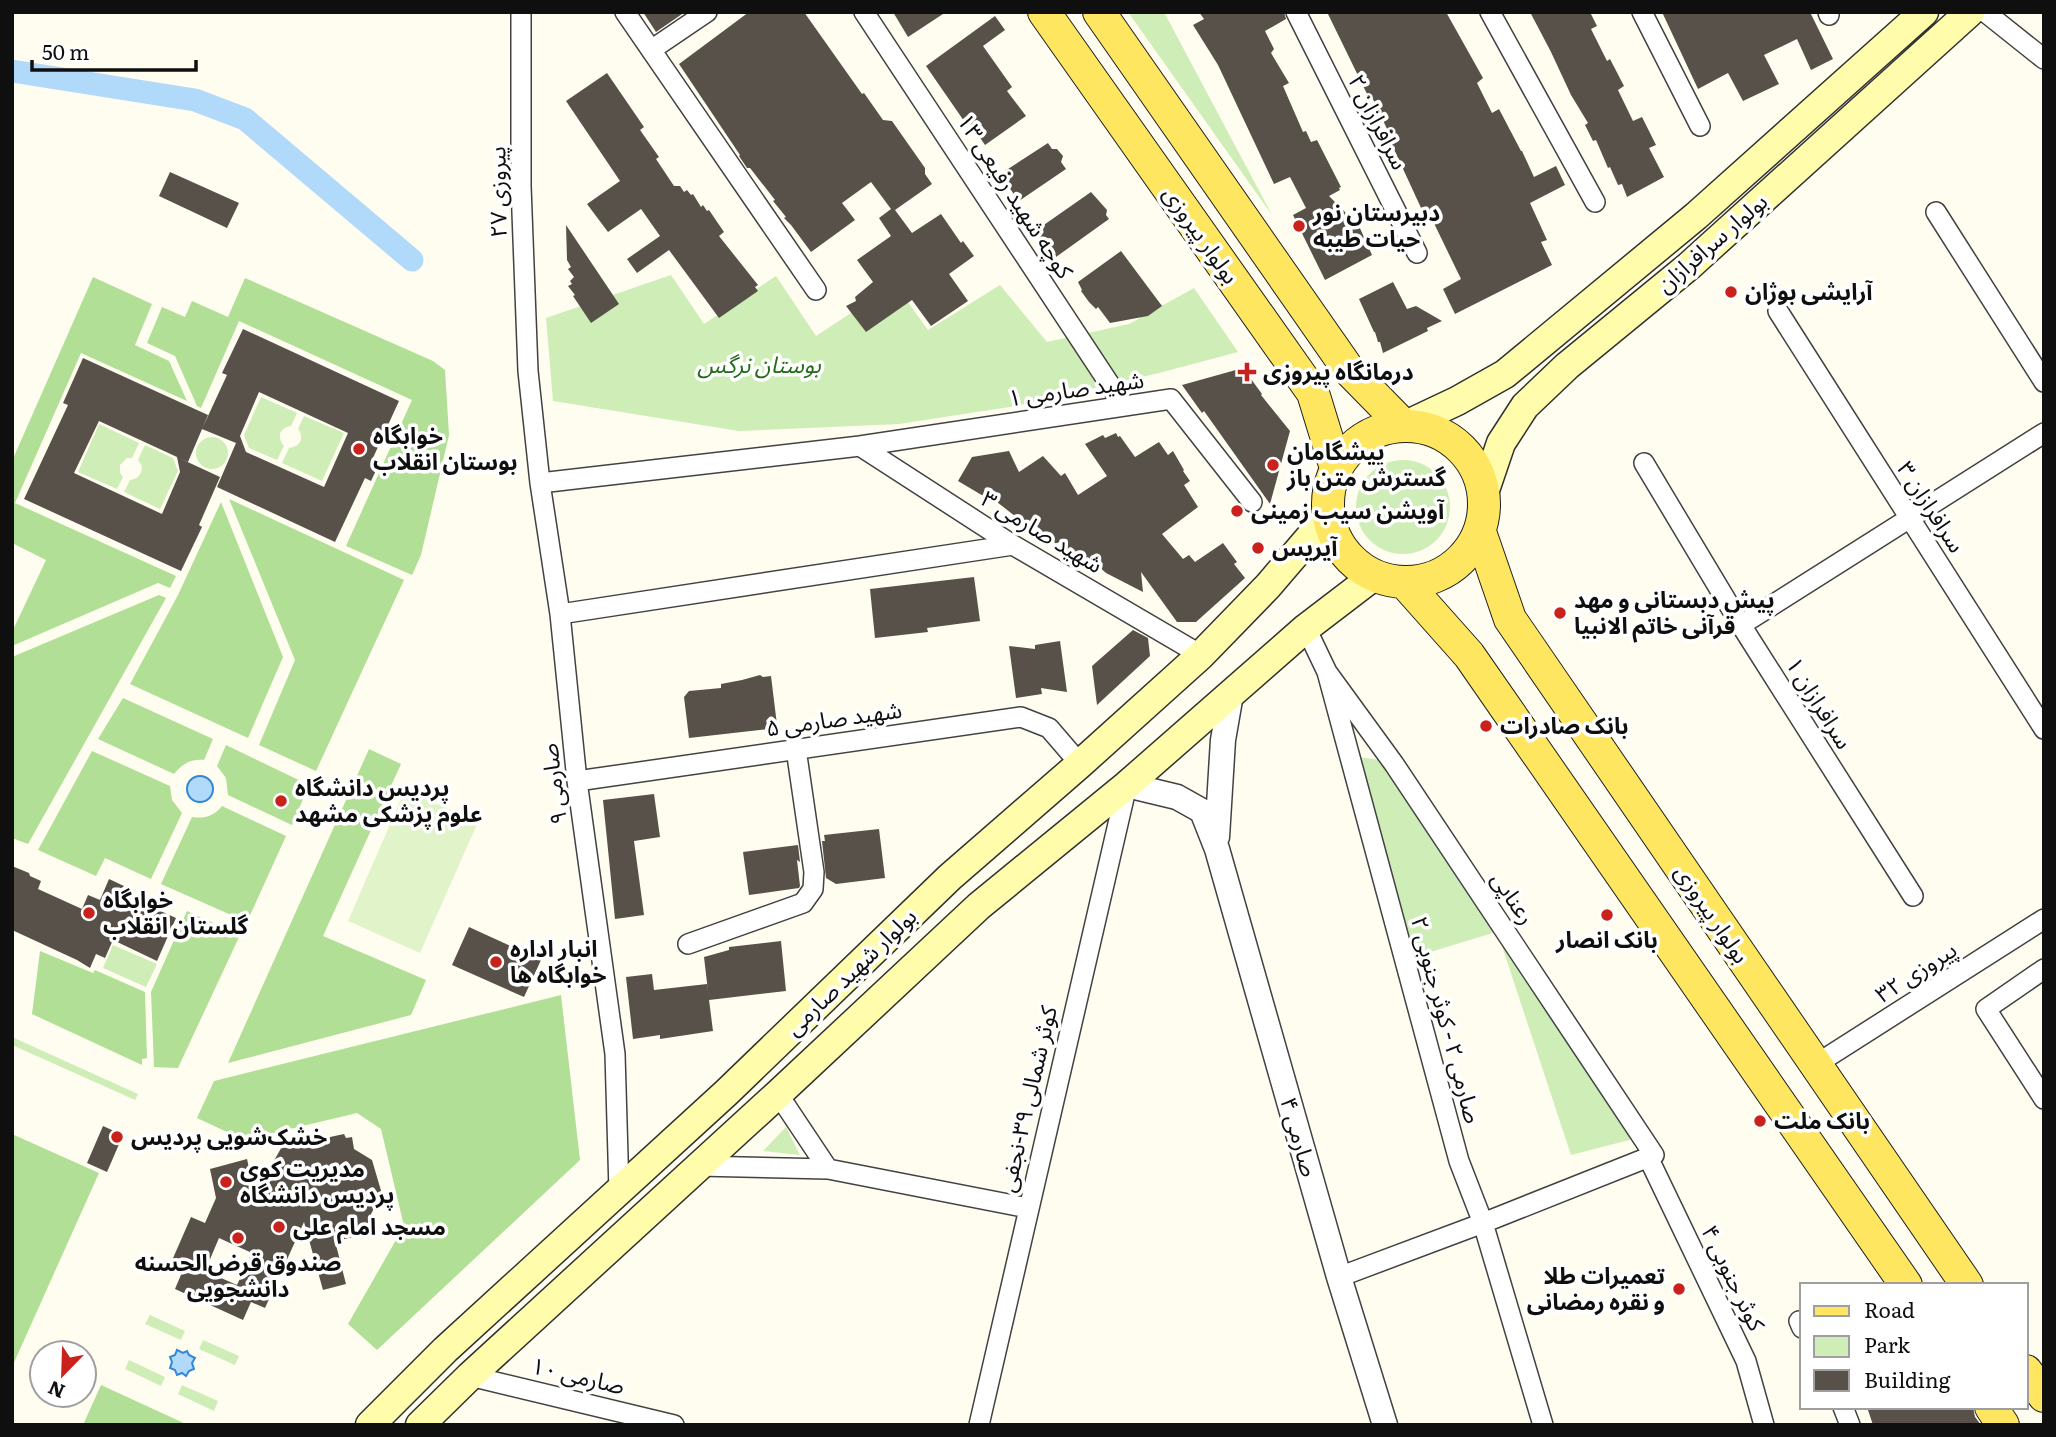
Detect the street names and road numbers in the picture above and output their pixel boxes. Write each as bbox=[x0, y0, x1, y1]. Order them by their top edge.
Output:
street label: سرافرازان ۲ bbox=[1341, 67, 1418, 175]
street label: کوچه شهید رفیعی ۱۳ bbox=[950, 105, 1083, 285]
street label: پیروزی ۲۷ bbox=[478, 146, 514, 238]
street label: بولوار پیروزی bbox=[1156, 178, 1249, 290]
street label: بولوار سرافرازان bbox=[1648, 183, 1774, 300]
street label: شهید صارمی ۱ bbox=[1006, 361, 1146, 413]
street label: سرافرازان ۳ bbox=[1890, 453, 1975, 558]
street label: شهید صارمی ۳ bbox=[976, 480, 1110, 580]
street label: سرافرازان ۱ bbox=[1779, 649, 1862, 755]
street label: شهید صارمی ۵ bbox=[764, 691, 904, 743]
street label: صارمی ۹ bbox=[530, 742, 574, 827]
street label: بولوار پیروزی bbox=[1668, 856, 1759, 969]
street label: رعناپی bbox=[1484, 863, 1545, 930]
street label: بولوار شهید صارمی bbox=[776, 899, 923, 1042]
street label: صارمی ۲ - کوثر جنوبی ۲ bbox=[1404, 912, 1492, 1127]
street label: پیروزی ۳۲ bbox=[1867, 931, 1963, 1010]
street label: کوثر شمالی ۳۹-نجفی bbox=[988, 1002, 1064, 1195]
street label: صارمی ۴ bbox=[1273, 1092, 1329, 1180]
street label: کوثر جنوبی ۴ bbox=[1695, 1218, 1775, 1336]
street label: صارمی ۱۰ bbox=[528, 1347, 629, 1401]

